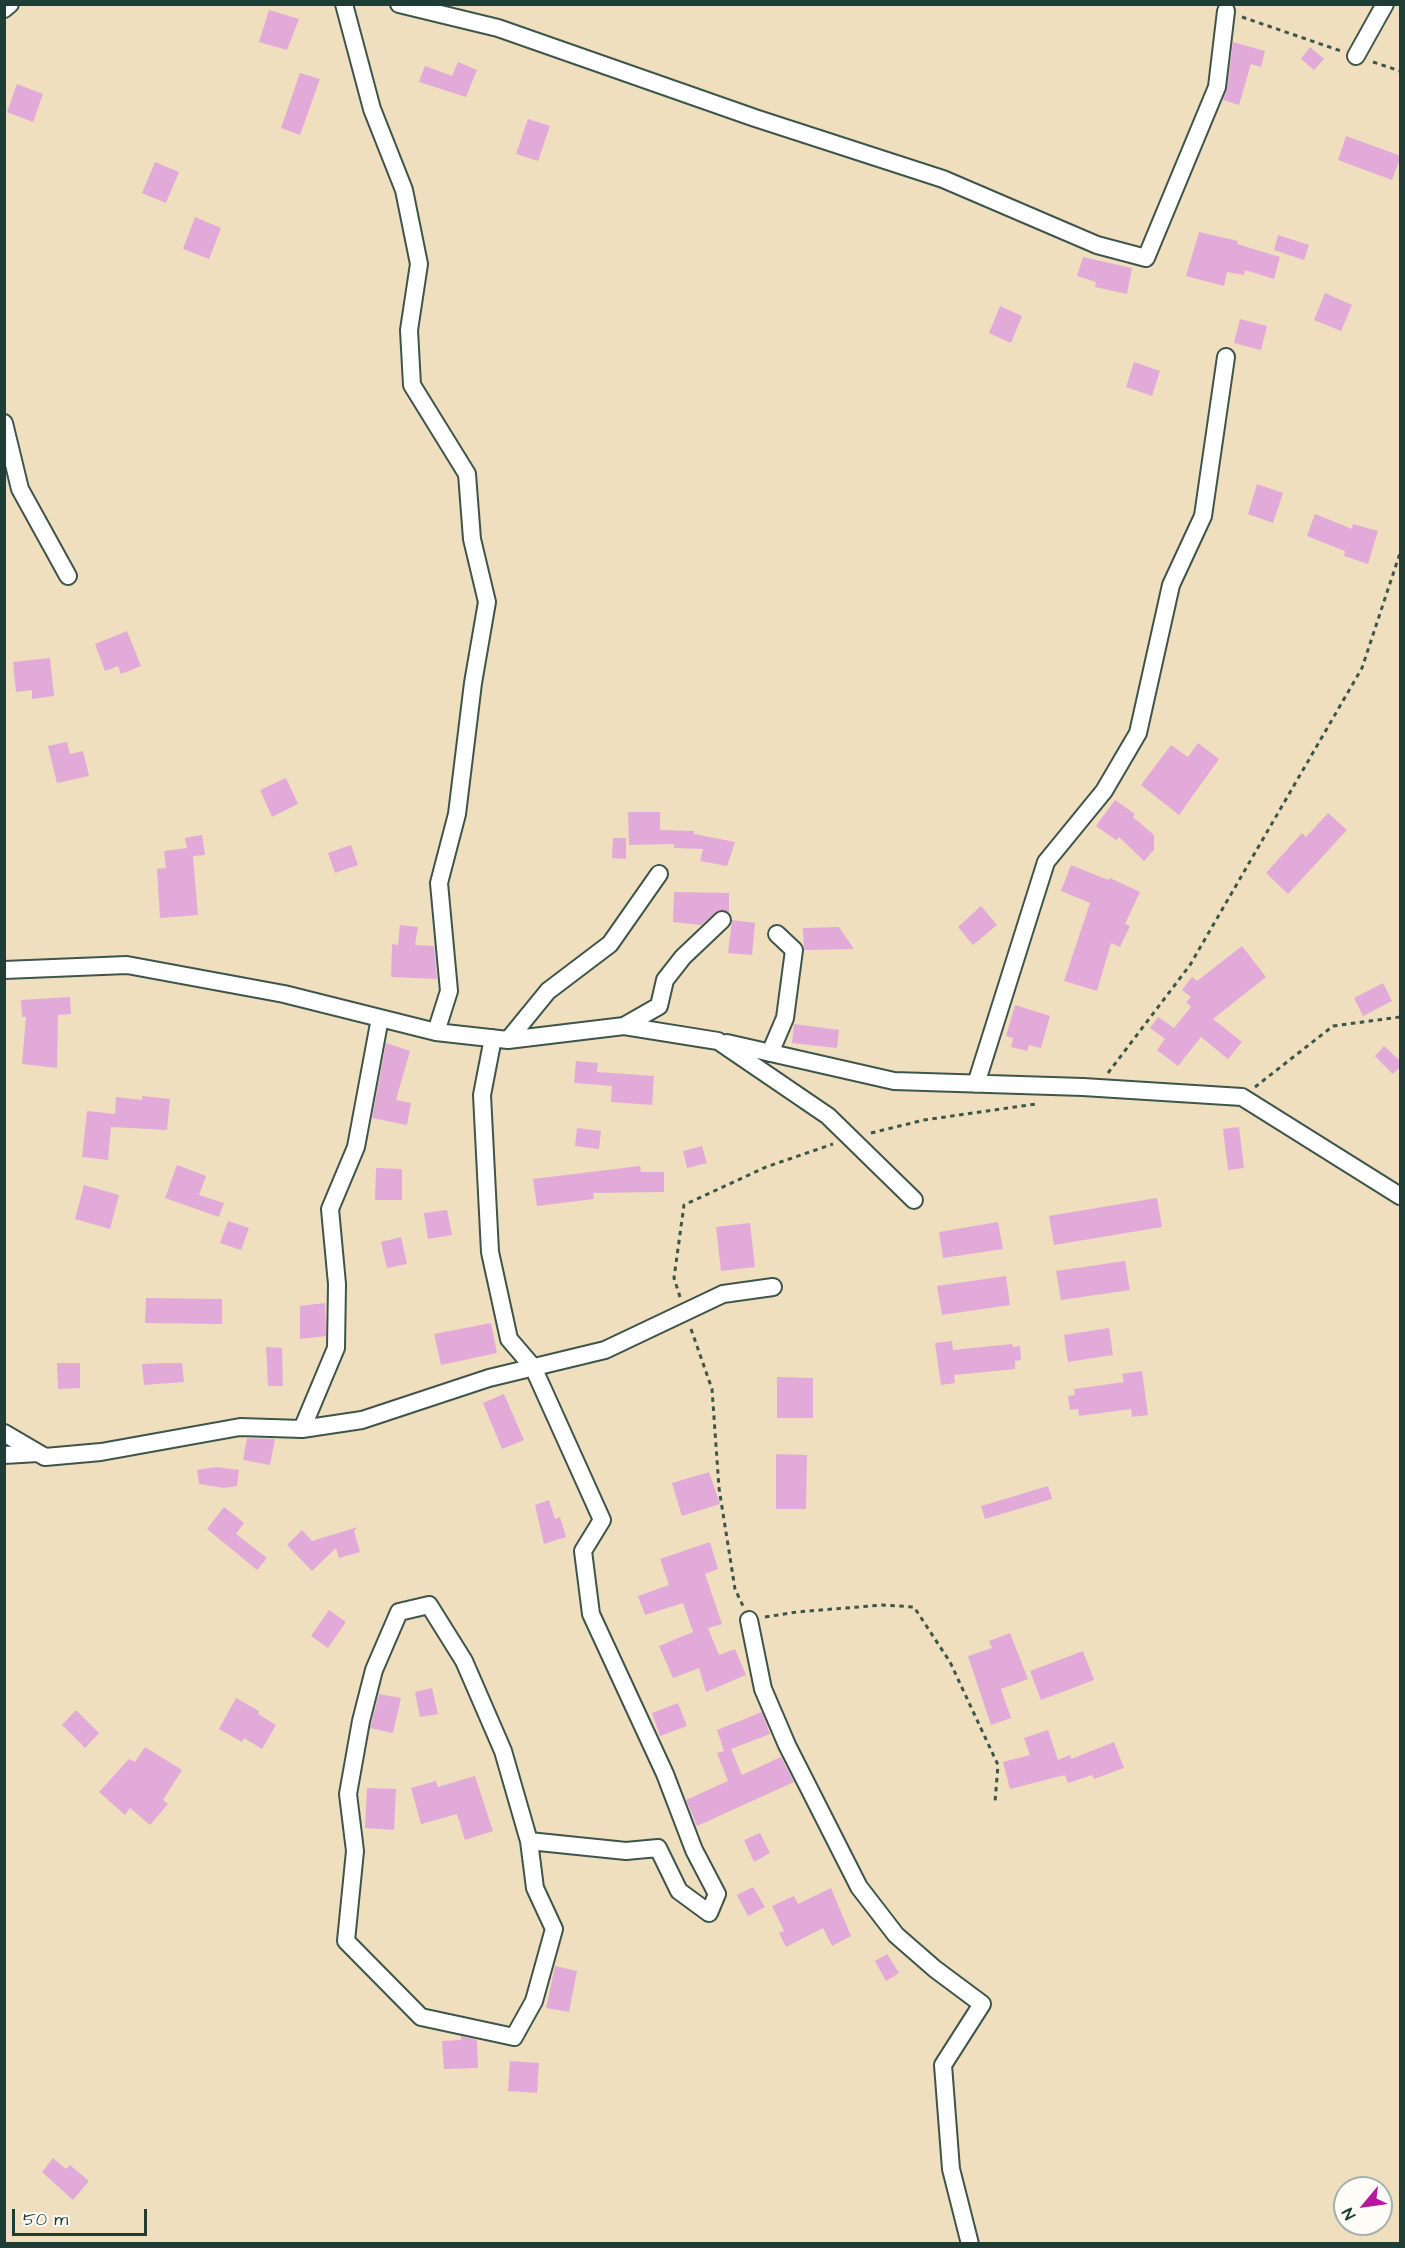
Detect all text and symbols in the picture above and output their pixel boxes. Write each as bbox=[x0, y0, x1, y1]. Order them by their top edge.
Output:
north arrow bbox=[1333, 2176, 1393, 2236]
scale bar bbox=[15, 2197, 150, 2235]
text: N bbox=[1337, 2204, 1361, 2223]
text: 50 m bbox=[23, 2207, 68, 2232]

